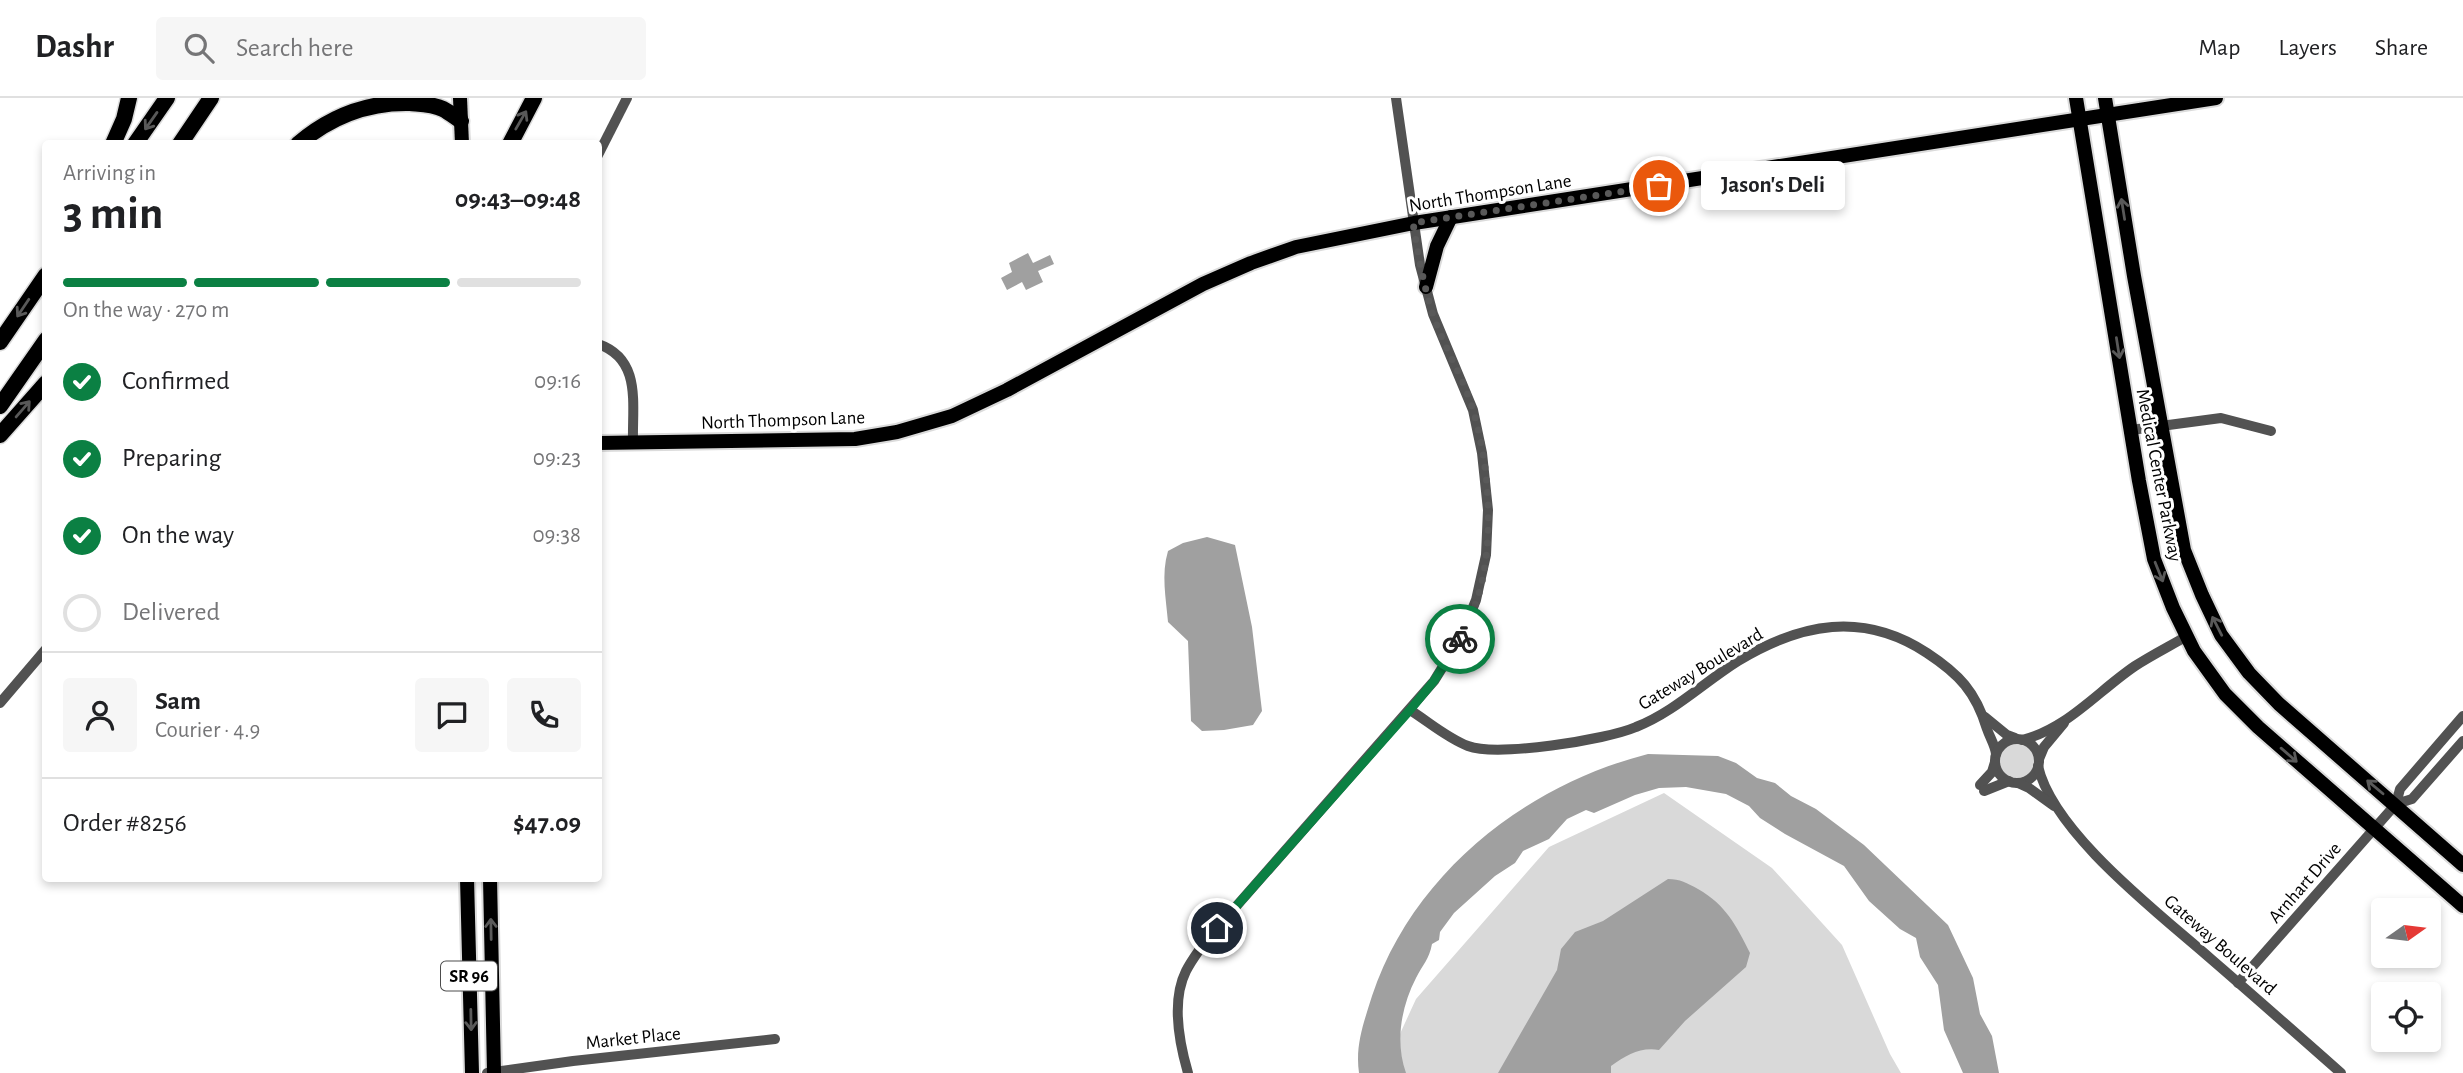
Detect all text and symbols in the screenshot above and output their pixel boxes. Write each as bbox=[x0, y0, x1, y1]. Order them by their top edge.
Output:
search box bbox=[156, 17, 646, 80]
icon: search bbox=[180, 29, 218, 67]
text: Dashr bbox=[35, 31, 114, 64]
text: Search here bbox=[236, 35, 353, 61]
text: Map bbox=[2198, 36, 2240, 60]
text: Layers bbox=[2278, 36, 2337, 60]
text: Share bbox=[2375, 36, 2428, 60]
one-way arrow bbox=[144, 111, 158, 130]
one-way arrow bbox=[514, 111, 528, 131]
pin bbox=[1629, 156, 1689, 216]
text: Arriving in bbox=[63, 162, 156, 185]
callout: Jason's Deli bbox=[1701, 162, 1844, 210]
icon: bag bbox=[1640, 167, 1678, 205]
street label: North Thompson Lane bbox=[1408, 171, 1573, 216]
text: Jason's Deli bbox=[1721, 174, 1825, 197]
text: 09:43–09:48 bbox=[455, 186, 581, 212]
text: 3 min bbox=[63, 191, 163, 237]
one-way arrow bbox=[2116, 198, 2129, 221]
one-way arrow bbox=[16, 298, 30, 317]
text: On the way · 270 m bbox=[63, 299, 230, 322]
one-way arrow bbox=[2112, 337, 2125, 359]
icon: check bbox=[63, 363, 101, 401]
text: Confirmed bbox=[122, 368, 230, 394]
text: 09:16 bbox=[534, 370, 581, 393]
street label: Medical Center Parkway bbox=[2132, 387, 2185, 563]
one-way arrow bbox=[15, 400, 31, 418]
street label: North Thompson Lane bbox=[701, 408, 865, 433]
icon: check bbox=[63, 440, 101, 478]
text: Preparing bbox=[122, 445, 221, 471]
text: 09:23 bbox=[533, 447, 581, 470]
icon: check bbox=[63, 517, 101, 555]
text: On the way bbox=[122, 522, 234, 548]
text: 09:38 bbox=[532, 524, 581, 547]
one-way arrow bbox=[2153, 561, 2166, 582]
text: Delivered bbox=[122, 599, 220, 625]
courier bbox=[1425, 604, 1495, 674]
one-way arrow bbox=[2210, 616, 2224, 636]
icon: bike bbox=[1441, 620, 1479, 658]
street label: Gateway Boulevard bbox=[1635, 625, 1766, 714]
button: person bbox=[63, 678, 137, 752]
button: chat bbox=[415, 678, 489, 752]
button: phone bbox=[507, 678, 581, 752]
text: Sam bbox=[155, 688, 201, 714]
text: Courier · 4.9 bbox=[155, 719, 260, 742]
one-way arrow bbox=[2280, 747, 2298, 763]
one-way arrow bbox=[2367, 779, 2385, 795]
text: Order #8256 bbox=[63, 810, 187, 836]
text: $47.09 bbox=[513, 810, 581, 836]
street label: Arnhart Drive bbox=[2265, 839, 2345, 927]
street label: Gateway Boulevard bbox=[2160, 892, 2280, 999]
pin bbox=[1187, 898, 1247, 958]
north arrow bbox=[2371, 898, 2441, 968]
map controls bbox=[2371, 898, 2441, 1052]
icon: home bbox=[1198, 909, 1236, 947]
one-way arrow bbox=[484, 918, 498, 941]
road number: SR 96 bbox=[441, 962, 497, 990]
button: locate bbox=[2371, 982, 2441, 1052]
one-way arrow bbox=[464, 1008, 477, 1031]
street label: Market Place bbox=[585, 1024, 682, 1053]

